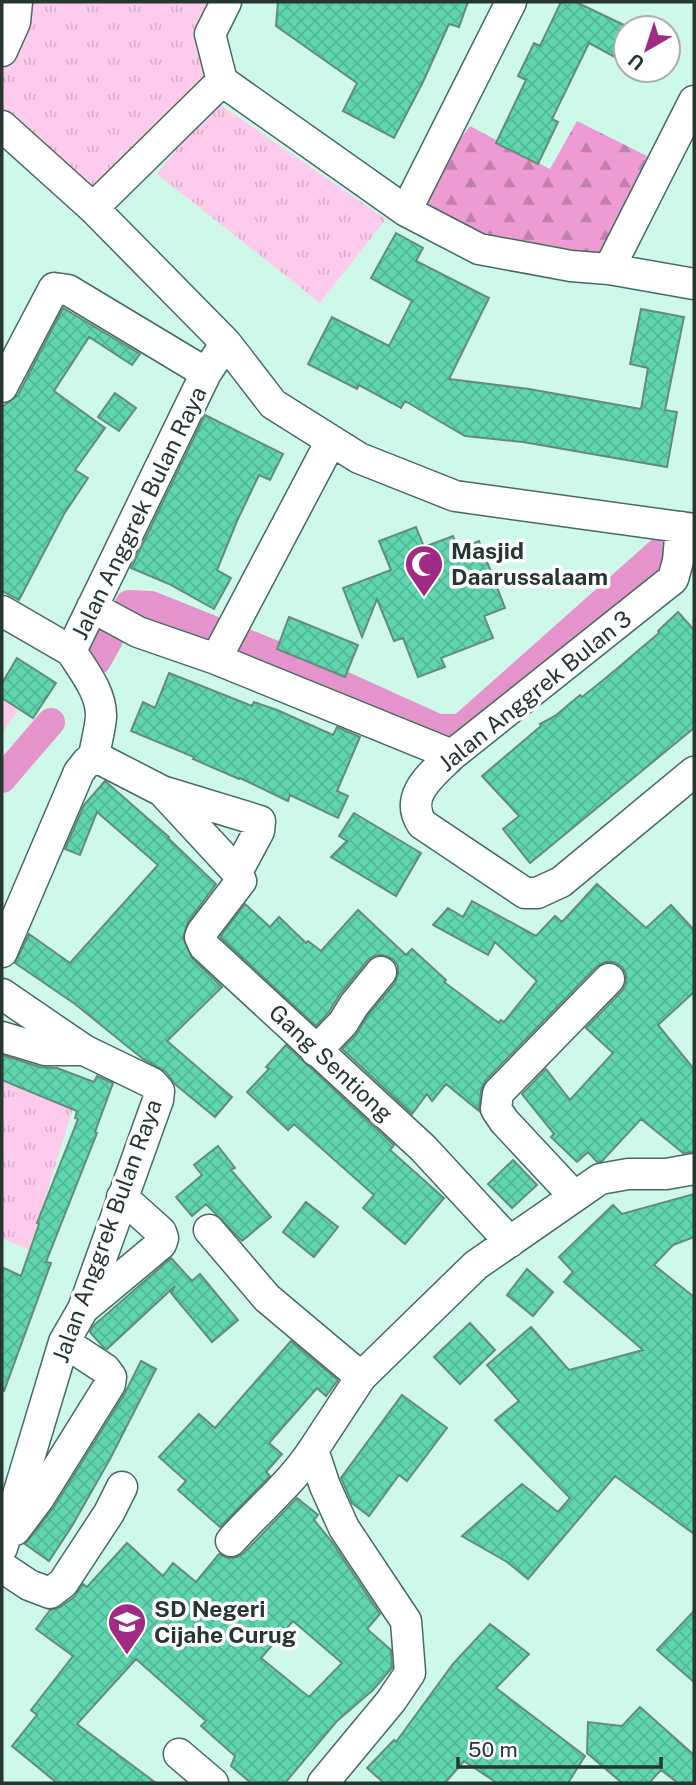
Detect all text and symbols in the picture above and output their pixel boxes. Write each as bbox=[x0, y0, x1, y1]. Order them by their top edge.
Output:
north arrow bbox=[612, 14, 682, 84]
text: U bbox=[624, 49, 649, 75]
street label: Jalan Anggrek Bulan Raya bbox=[65, 382, 212, 644]
place label: Masjid Daarussalaam bbox=[451, 537, 608, 590]
mosque icon: Masjid Daarussalaam bbox=[403, 543, 445, 598]
street label: Jalan Anggrek Bulan 3 bbox=[433, 605, 637, 777]
street label: Gang Sentiong bbox=[264, 998, 399, 1127]
street label: Jalan Anggrek Bulan Raya bbox=[46, 1096, 167, 1366]
place label: SD Negeri Cijahe Curug bbox=[154, 1595, 296, 1648]
school or university icon: SD Negeri Cijahe Curug bbox=[106, 1601, 148, 1656]
scale bar bbox=[458, 1726, 661, 1770]
text: 50 m bbox=[468, 1737, 518, 1762]

